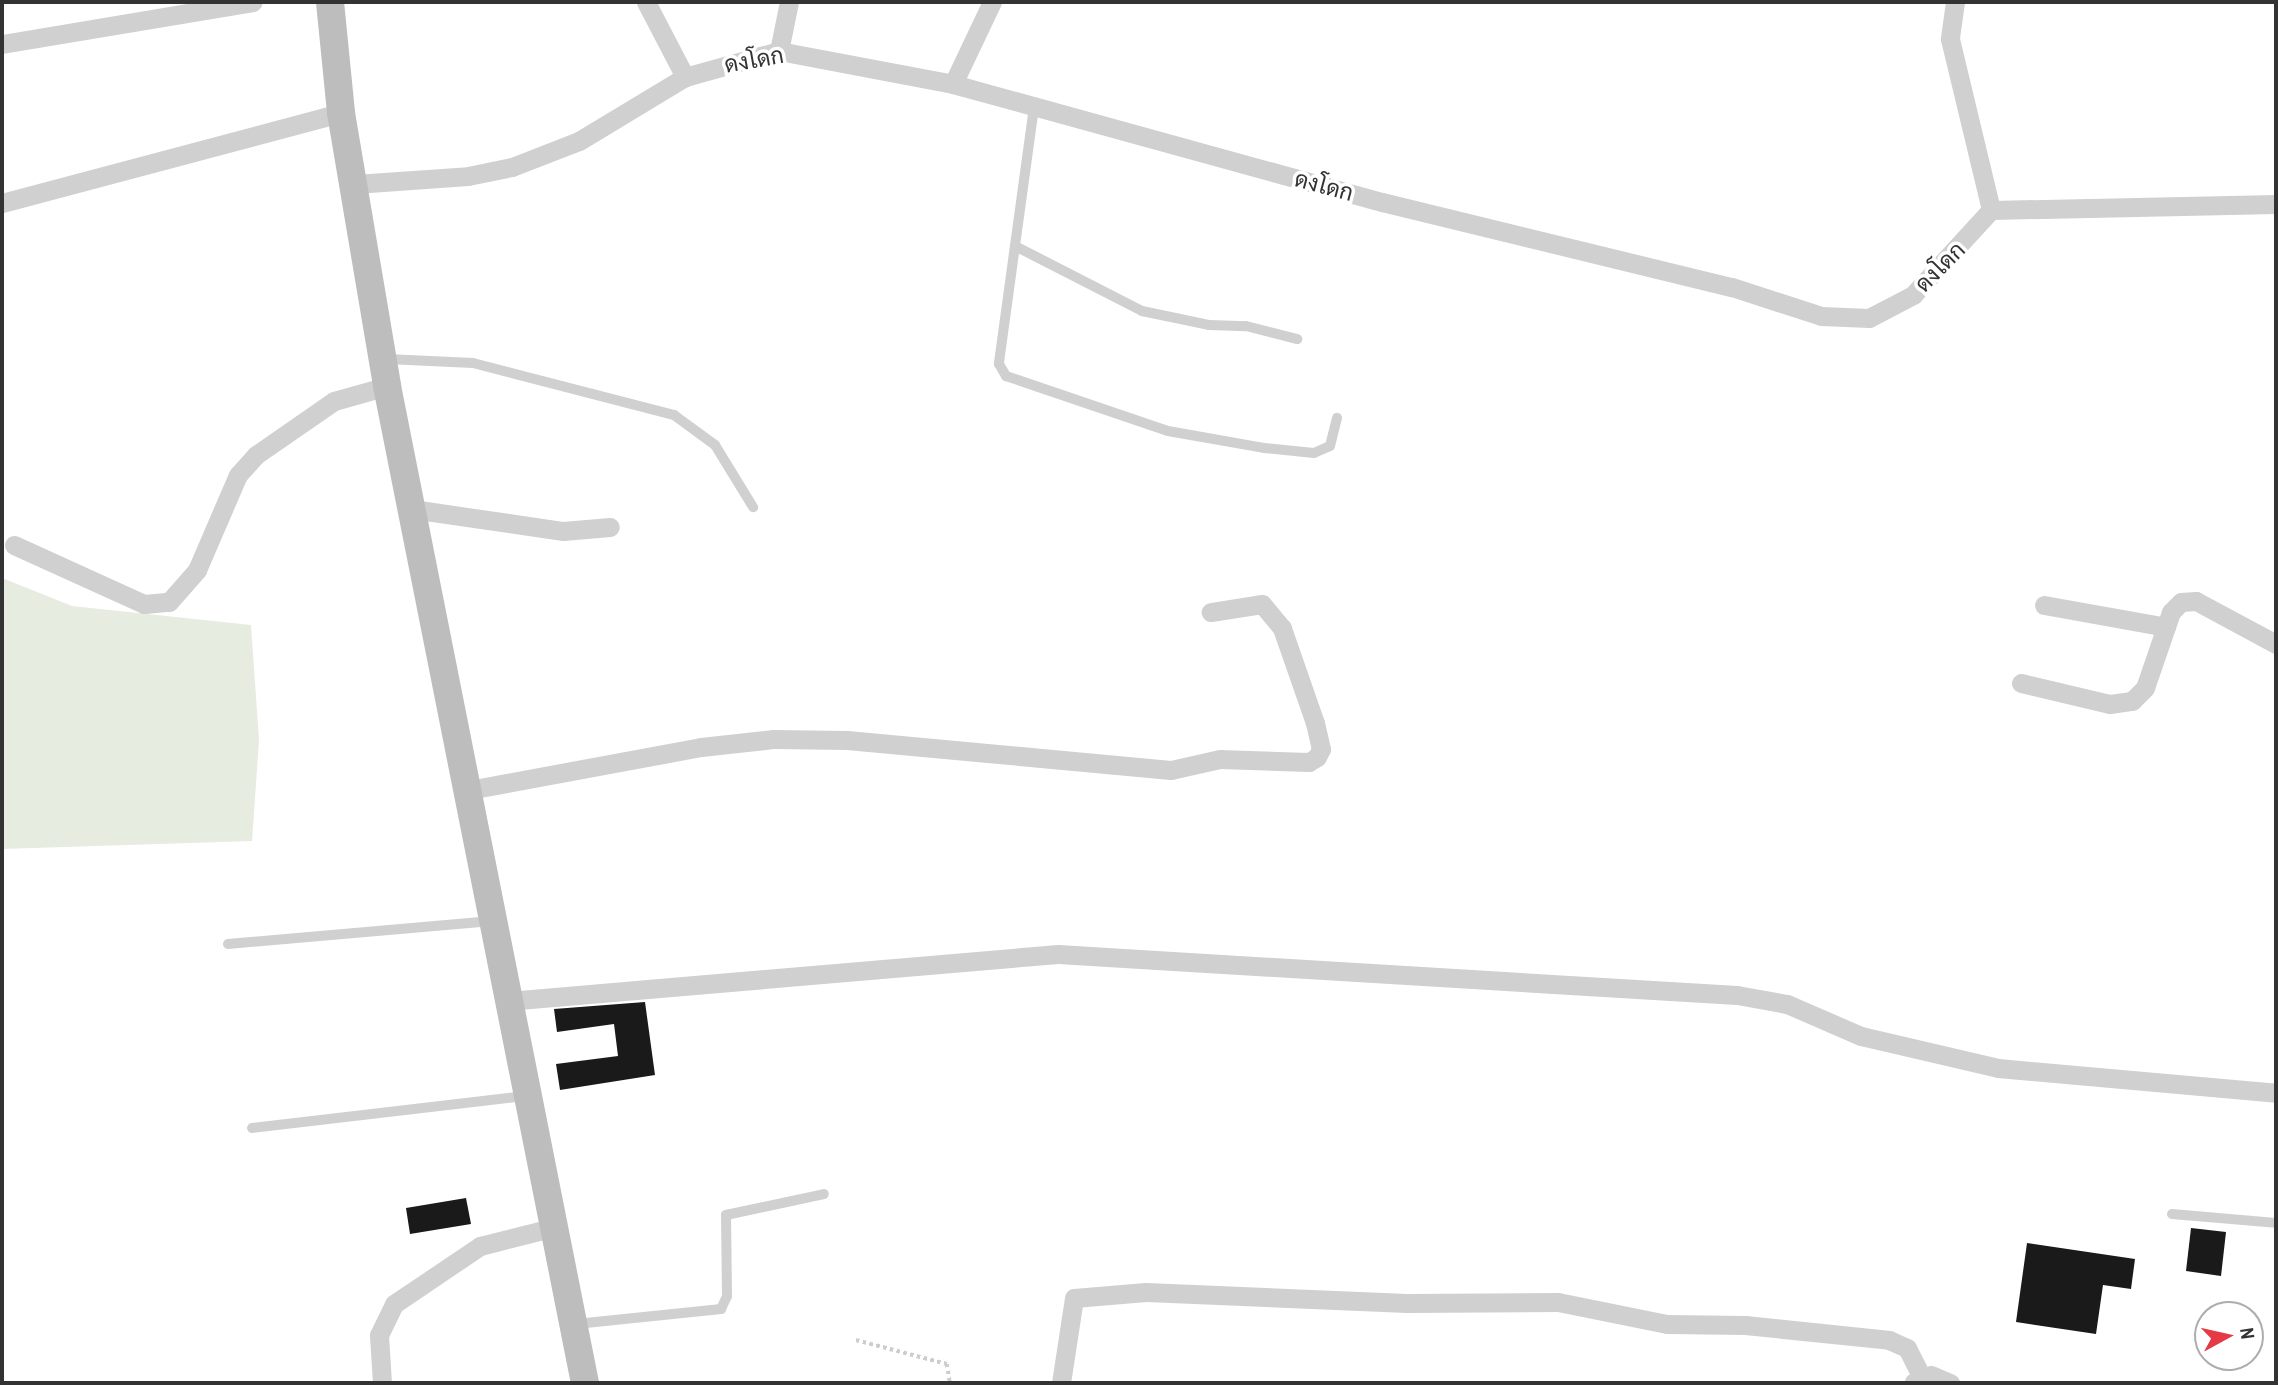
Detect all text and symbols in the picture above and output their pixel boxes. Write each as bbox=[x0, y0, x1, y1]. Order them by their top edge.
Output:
street label: ดงโดก bbox=[722, 41, 786, 79]
street label: ดงโดก bbox=[1292, 165, 1356, 207]
street label: ดงโดก bbox=[1909, 236, 1971, 298]
north arrow bbox=[2194, 1301, 2264, 1371]
text: N bbox=[2234, 1326, 2261, 1341]

